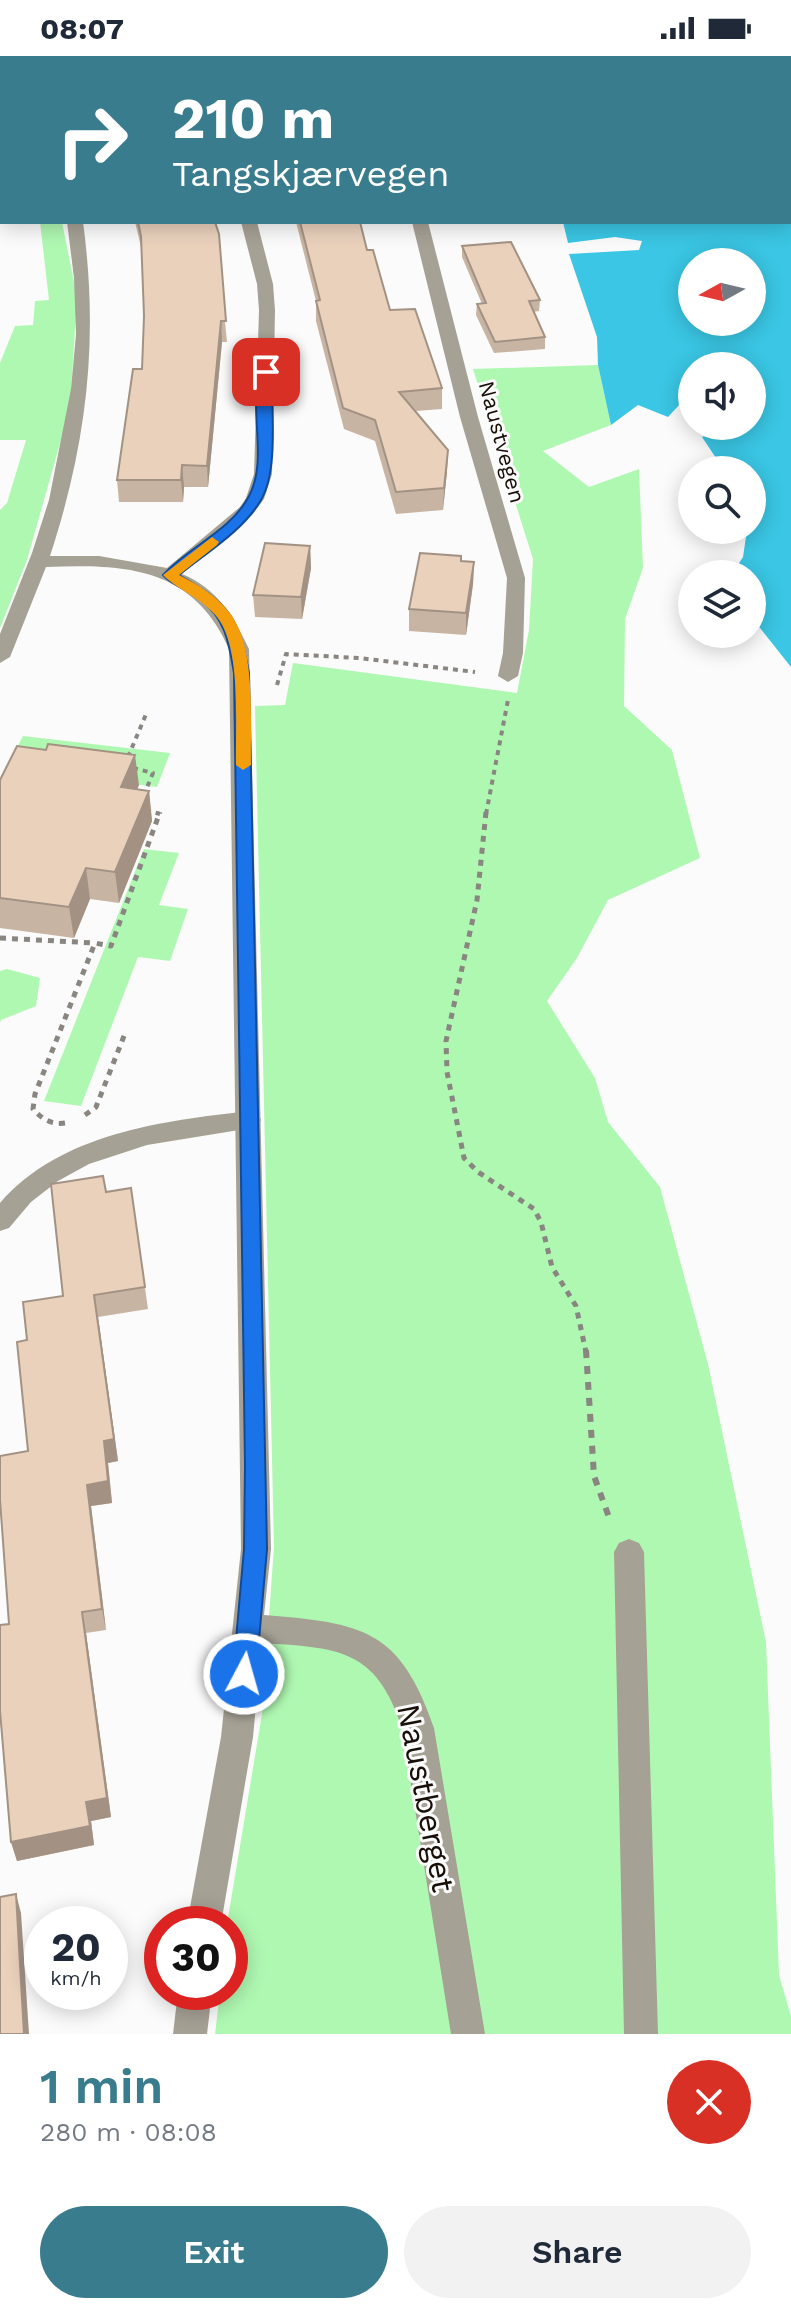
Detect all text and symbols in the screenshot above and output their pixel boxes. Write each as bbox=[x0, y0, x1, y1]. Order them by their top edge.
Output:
text: 08:07 bbox=[40, 11, 124, 46]
text: 210 m bbox=[172, 86, 334, 152]
icon: right bbox=[40, 88, 144, 192]
text: Tangskjærvegen bbox=[172, 153, 450, 195]
north arrow bbox=[678, 248, 766, 336]
map controls bbox=[678, 248, 766, 648]
pin bbox=[232, 338, 300, 406]
icon: arrive bbox=[244, 350, 288, 394]
button: sound bbox=[678, 352, 766, 440]
street label: Naustvegen bbox=[474, 378, 530, 506]
button: search bbox=[678, 456, 766, 544]
button: layers bbox=[678, 560, 766, 648]
position arrow bbox=[202, 1632, 286, 1716]
street label: Naustberget bbox=[389, 1701, 463, 1895]
speed limit sign: 30 bbox=[144, 1906, 248, 2010]
text: 20 bbox=[51, 1924, 101, 1971]
text: km/h bbox=[50, 1966, 102, 1990]
text: 1 min bbox=[40, 2058, 163, 2115]
button: close bbox=[667, 2060, 751, 2144]
text: 280 m · 08:08 bbox=[40, 2117, 217, 2147]
button: Exit bbox=[40, 2206, 388, 2298]
button: Share bbox=[404, 2206, 751, 2298]

